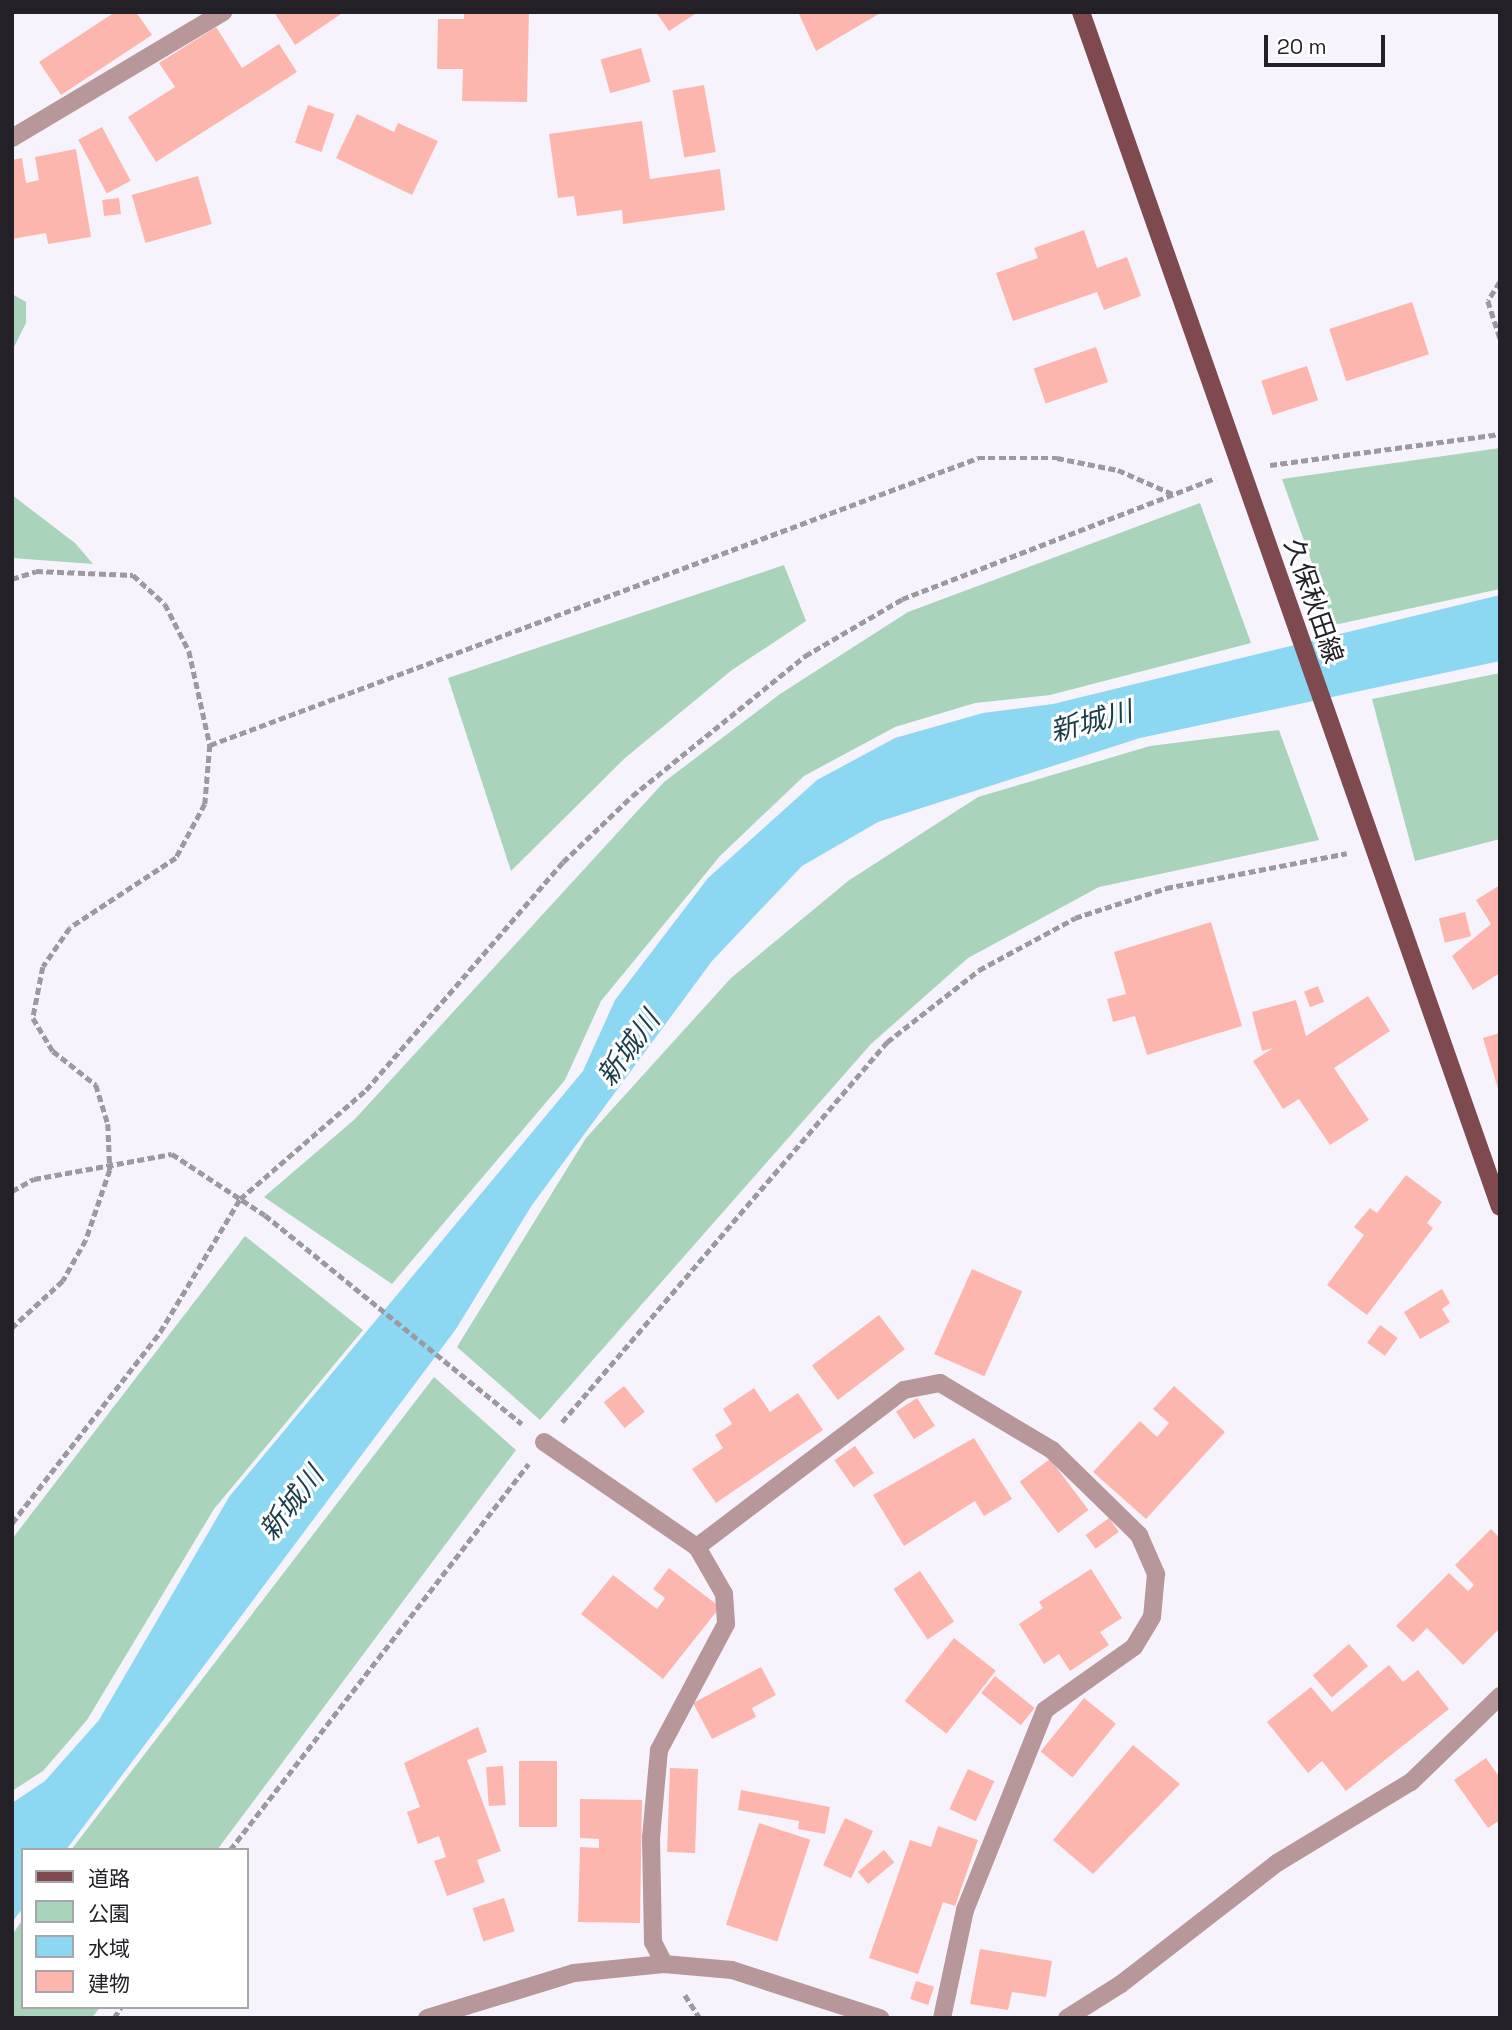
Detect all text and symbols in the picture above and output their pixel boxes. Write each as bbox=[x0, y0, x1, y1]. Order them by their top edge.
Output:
scale bar bbox=[1267, 21, 1388, 65]
text: 20 m bbox=[1277, 33, 1327, 60]
street label: 久保秋田線 bbox=[1277, 534, 1349, 668]
water label: 新城川 bbox=[1046, 694, 1136, 748]
water label: 新城川 bbox=[590, 1004, 666, 1092]
water label: 新城川 bbox=[252, 1460, 330, 1546]
legend bbox=[21, 1848, 248, 2009]
text: 道路 bbox=[88, 1865, 130, 1892]
text: 公園 bbox=[88, 1900, 130, 1927]
text: 水域 bbox=[88, 1935, 130, 1962]
text: 建物 bbox=[88, 1970, 130, 1997]

